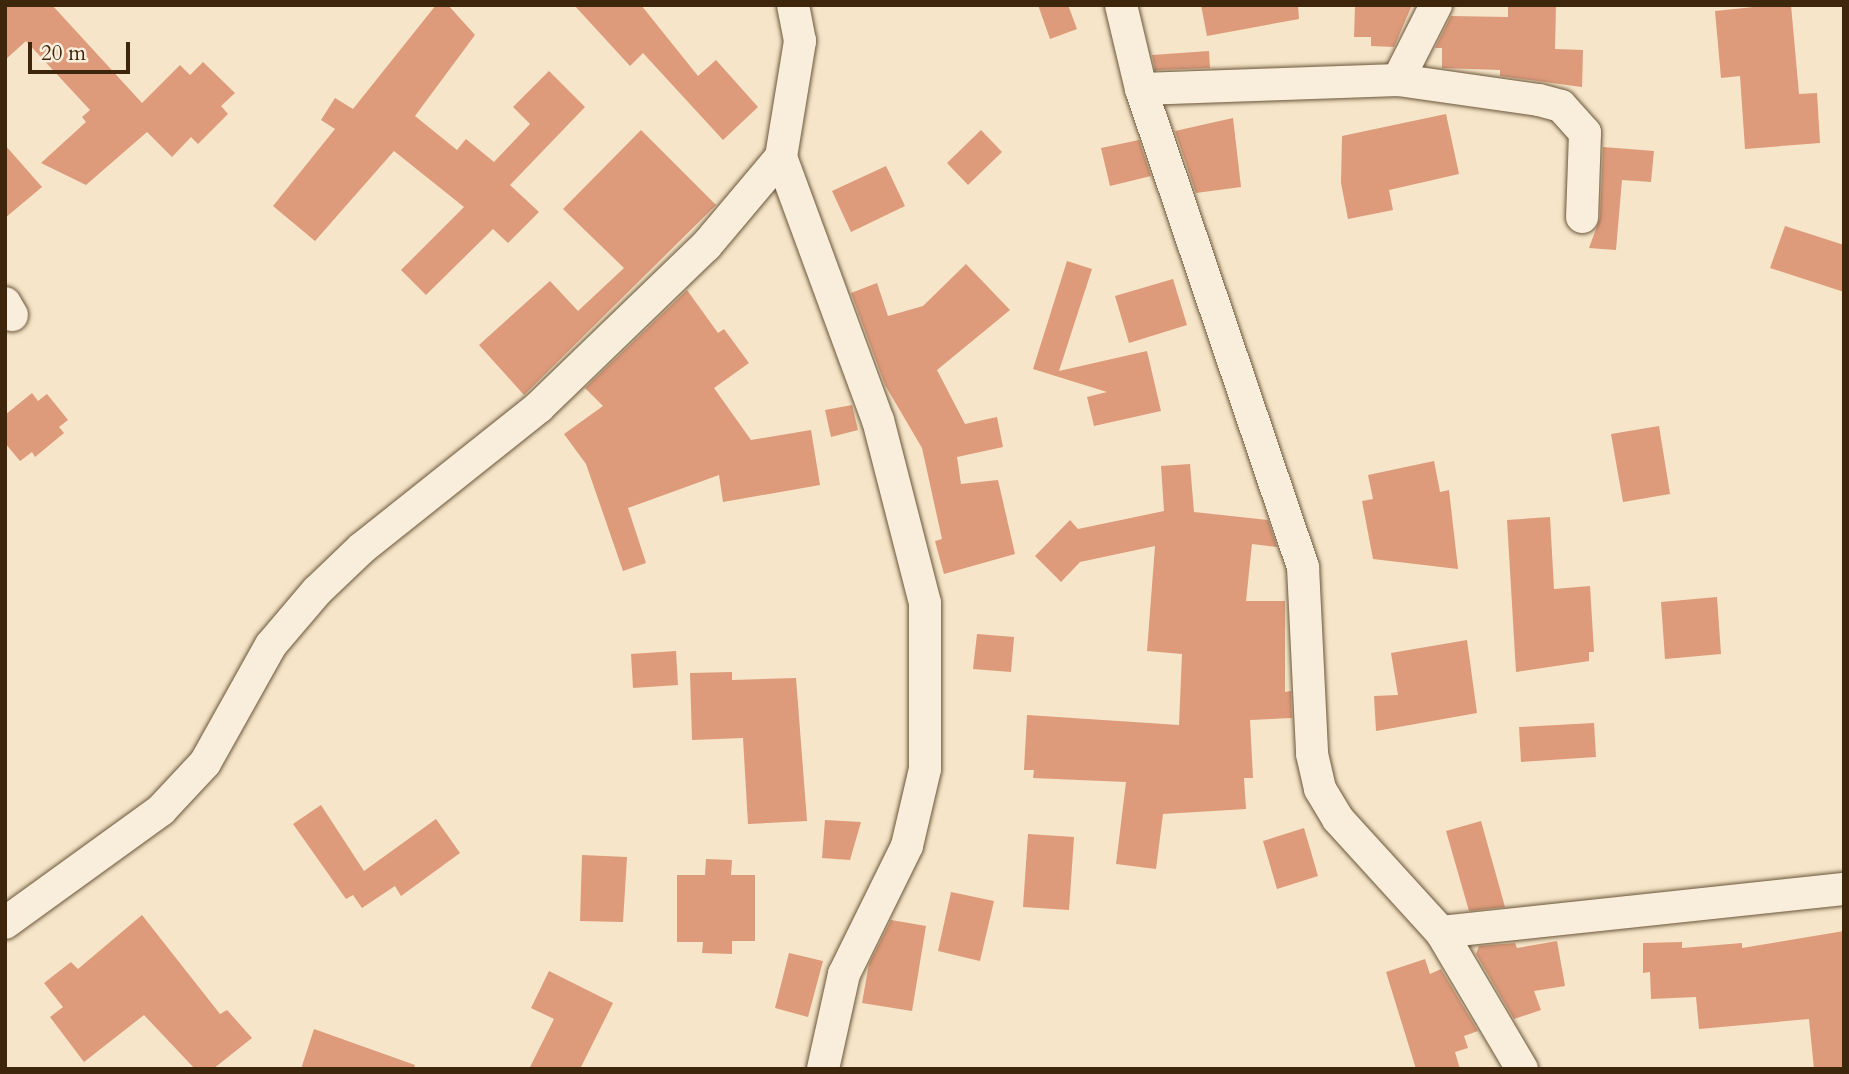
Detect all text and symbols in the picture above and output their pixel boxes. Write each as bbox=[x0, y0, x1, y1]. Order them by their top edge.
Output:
scale bar bbox=[32, 28, 133, 72]
text: 20 m bbox=[41, 39, 86, 68]

